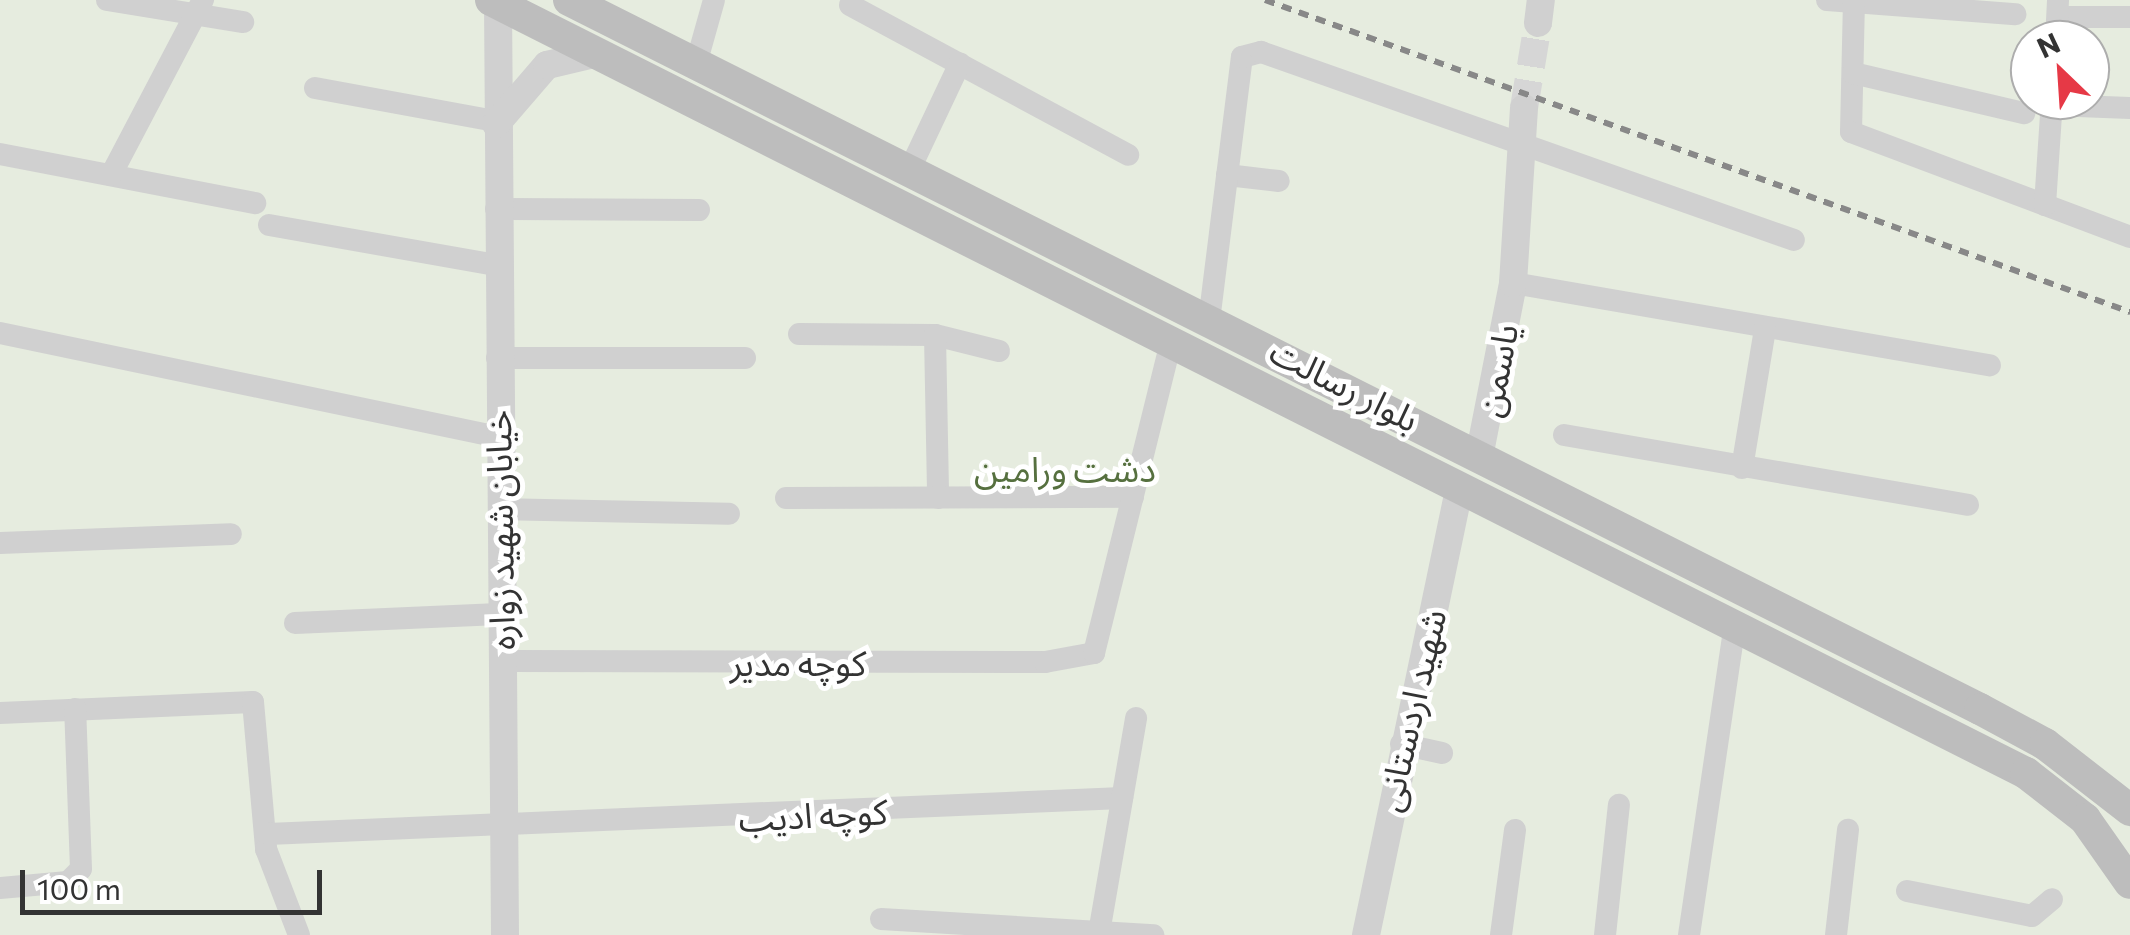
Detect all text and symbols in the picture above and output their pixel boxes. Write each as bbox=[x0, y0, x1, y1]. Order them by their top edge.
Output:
north arrow bbox=[2010, 20, 2110, 120]
text: N bbox=[2031, 25, 2065, 64]
street label: یاسمن bbox=[1466, 320, 1526, 420]
street label: بلوار رسالت bbox=[1264, 329, 1426, 439]
street label: خیابان شهید زواره bbox=[476, 410, 522, 650]
park label: دشت ورامین bbox=[974, 447, 1156, 489]
street label: شهید اردستانی bbox=[1366, 605, 1454, 815]
street label: کوچه مدیر bbox=[730, 641, 866, 683]
street label: کوچه ادیب bbox=[737, 789, 889, 839]
scale bar bbox=[25, 850, 328, 912]
text: 100 m bbox=[37, 869, 121, 906]

